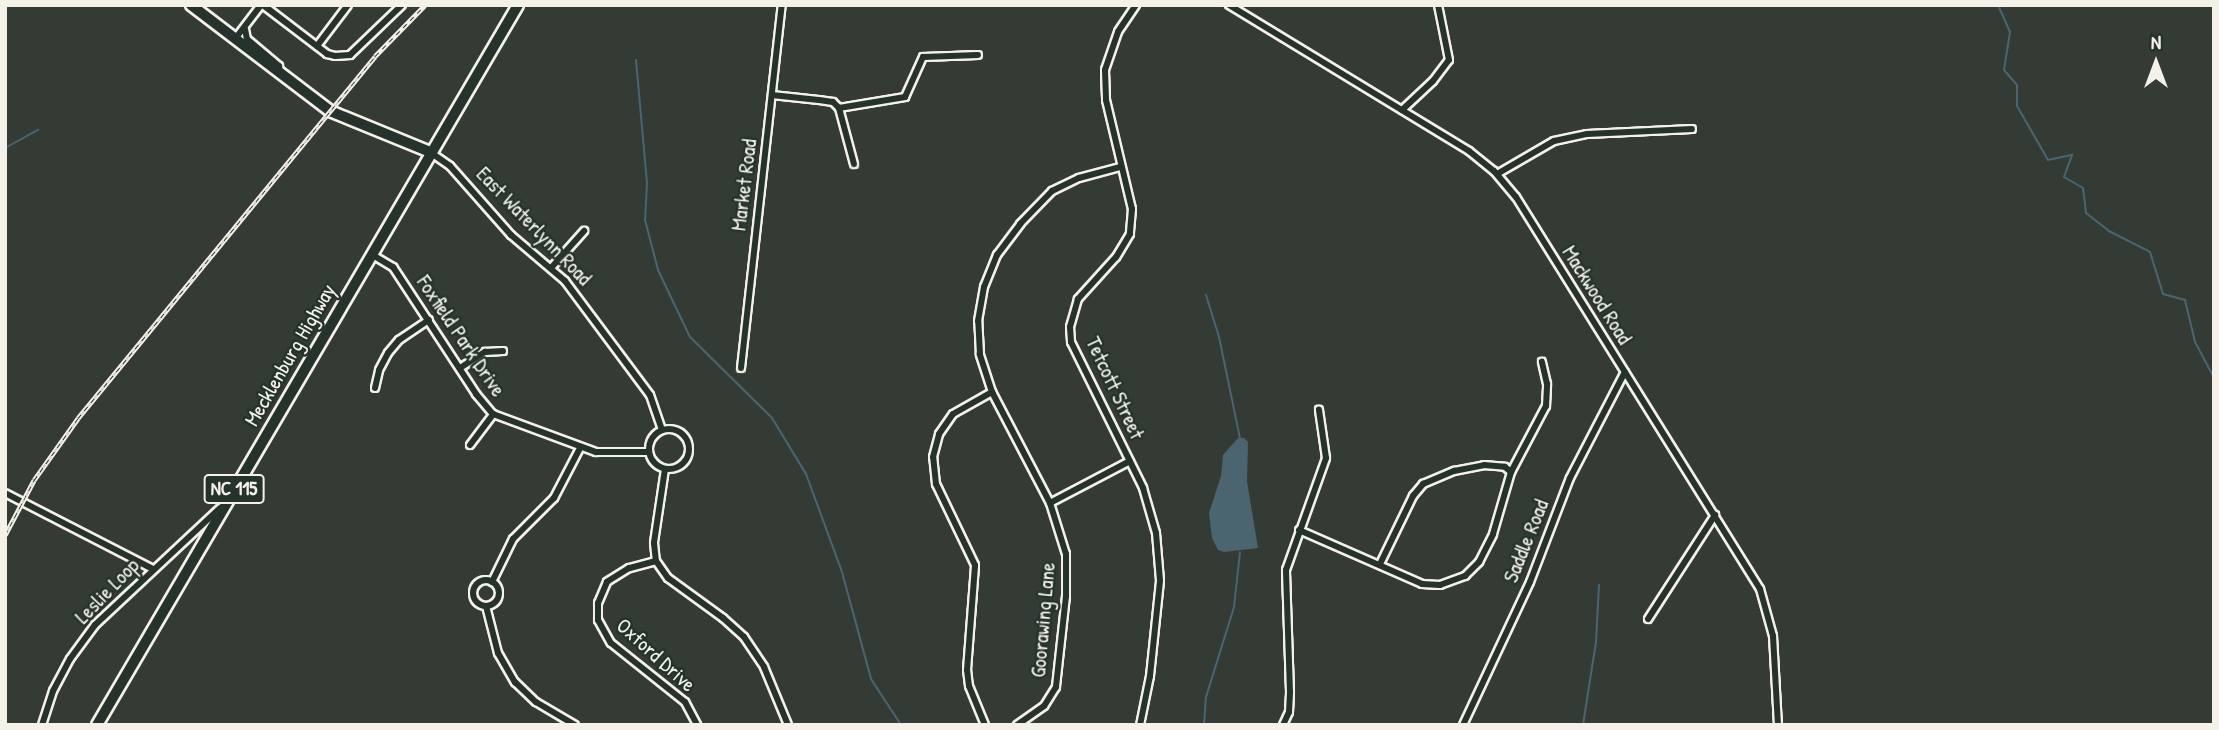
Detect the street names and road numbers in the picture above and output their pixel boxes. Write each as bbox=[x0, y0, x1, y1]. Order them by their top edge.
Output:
street label: Market Road bbox=[726, 138, 762, 232]
street label: East Waterlynn Road bbox=[471, 161, 597, 291]
street label: Mackwood Road bbox=[1557, 241, 1637, 349]
street label: Foxfield Park Drive bbox=[411, 271, 511, 401]
street label: Mecklenburg Highway bbox=[239, 279, 341, 431]
street label: Tetcott Street bbox=[1080, 333, 1150, 443]
road number: NC 115 bbox=[202, 474, 266, 504]
street label: Saddle Road bbox=[1498, 496, 1554, 586]
street label: Leslie Loop bbox=[70, 553, 144, 629]
street label: Goorawing Lane bbox=[1025, 561, 1061, 679]
street label: Oxford Drive bbox=[611, 613, 701, 697]

